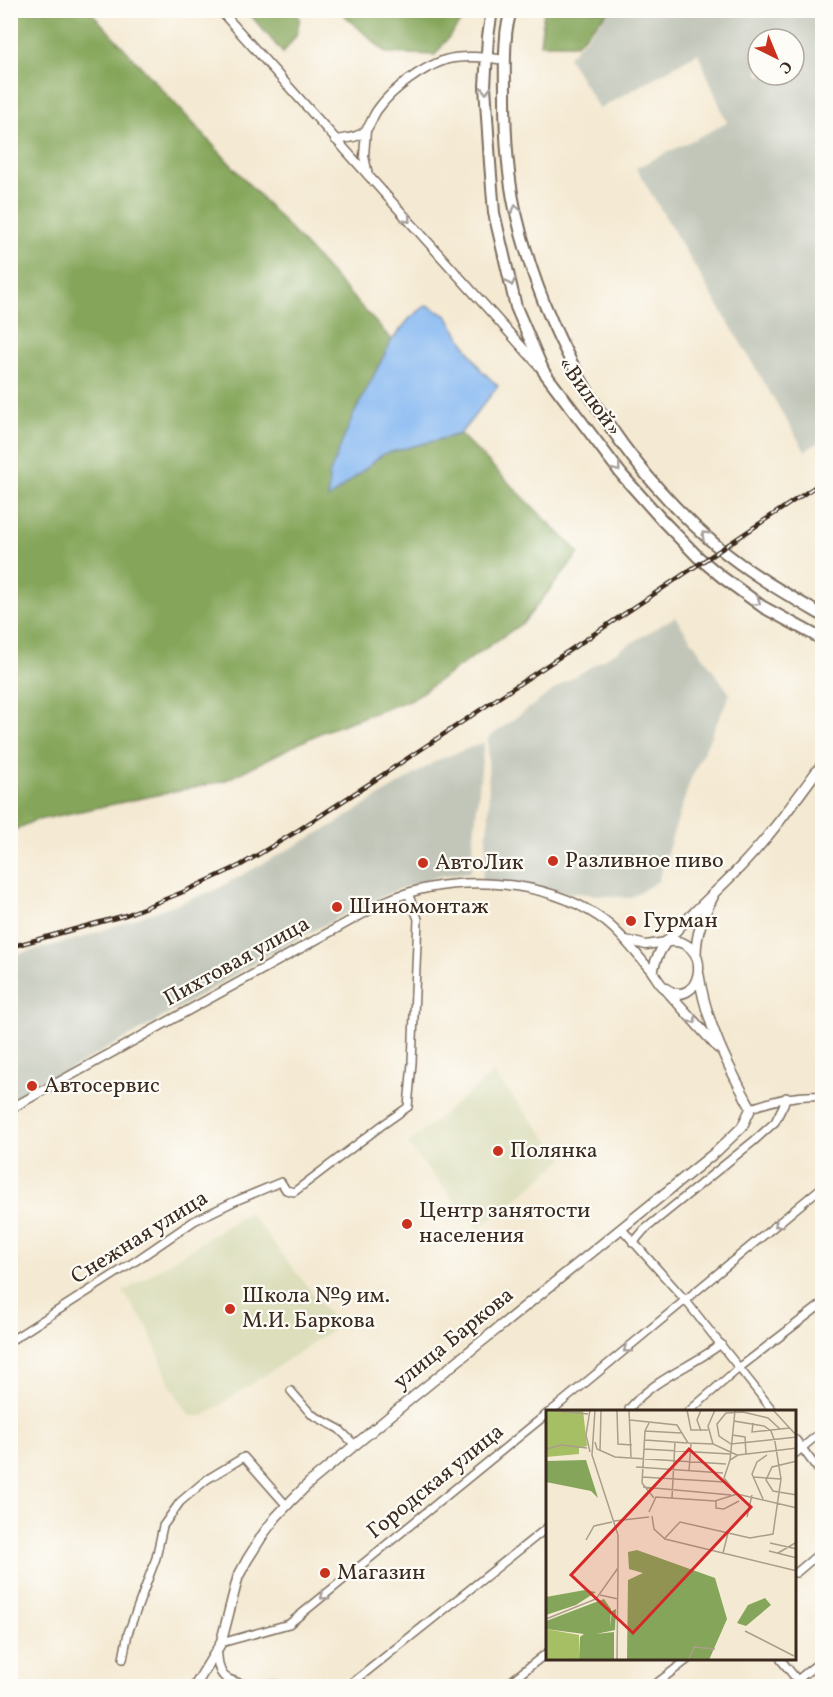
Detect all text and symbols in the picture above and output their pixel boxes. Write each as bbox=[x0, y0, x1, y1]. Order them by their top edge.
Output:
north arrow bbox=[746, 27, 806, 87]
text: С bbox=[774, 55, 796, 78]
one-way arrow bbox=[480, 85, 492, 94]
one-way arrow bbox=[510, 204, 523, 214]
one-way arrow bbox=[400, 212, 411, 223]
one-way arrow bbox=[503, 277, 516, 287]
street label: «Вилюй» bbox=[549, 351, 629, 443]
one-way arrow bbox=[609, 461, 620, 472]
one-way arrow bbox=[701, 532, 712, 543]
one-way arrow bbox=[750, 595, 761, 606]
place label: Разливное пиво bbox=[565, 846, 724, 877]
place label: АвтоЛик bbox=[435, 848, 524, 879]
marker: Разливное пиво bbox=[546, 854, 560, 868]
marker: АвтоЛик bbox=[416, 856, 430, 870]
place label: Шиномонтаж bbox=[349, 892, 489, 923]
marker: Шиномонтаж bbox=[330, 900, 344, 914]
place label: Гурман bbox=[643, 906, 718, 937]
street label: Пихтовая улица bbox=[158, 909, 316, 1015]
marker: Гурман bbox=[624, 914, 638, 928]
one-way arrow bbox=[685, 1013, 696, 1024]
place label: Автосервис bbox=[44, 1071, 160, 1102]
marker: Автосервис bbox=[25, 1079, 39, 1093]
place label: Полянка bbox=[510, 1136, 598, 1167]
marker: Полянка bbox=[491, 1144, 505, 1158]
street label: Снежная улица bbox=[65, 1183, 215, 1293]
place label: Центр занятости населения bbox=[419, 1196, 590, 1252]
marker: Центр занятости населения bbox=[400, 1217, 414, 1231]
one-way arrow bbox=[774, 1217, 785, 1228]
place label: Школа №9 им. М.И. Баркова bbox=[242, 1281, 390, 1337]
street label: улица Баркова bbox=[387, 1281, 521, 1397]
marker: Школа №9 им. М.И. Баркова bbox=[223, 1302, 237, 1316]
one-way arrow bbox=[623, 1341, 634, 1352]
inset map bbox=[546, 1410, 797, 1661]
street label: Городская улица bbox=[361, 1417, 511, 1547]
place label: Магазин bbox=[337, 1558, 425, 1589]
marker: Магазин bbox=[318, 1566, 332, 1580]
one-way arrow bbox=[319, 1589, 330, 1600]

